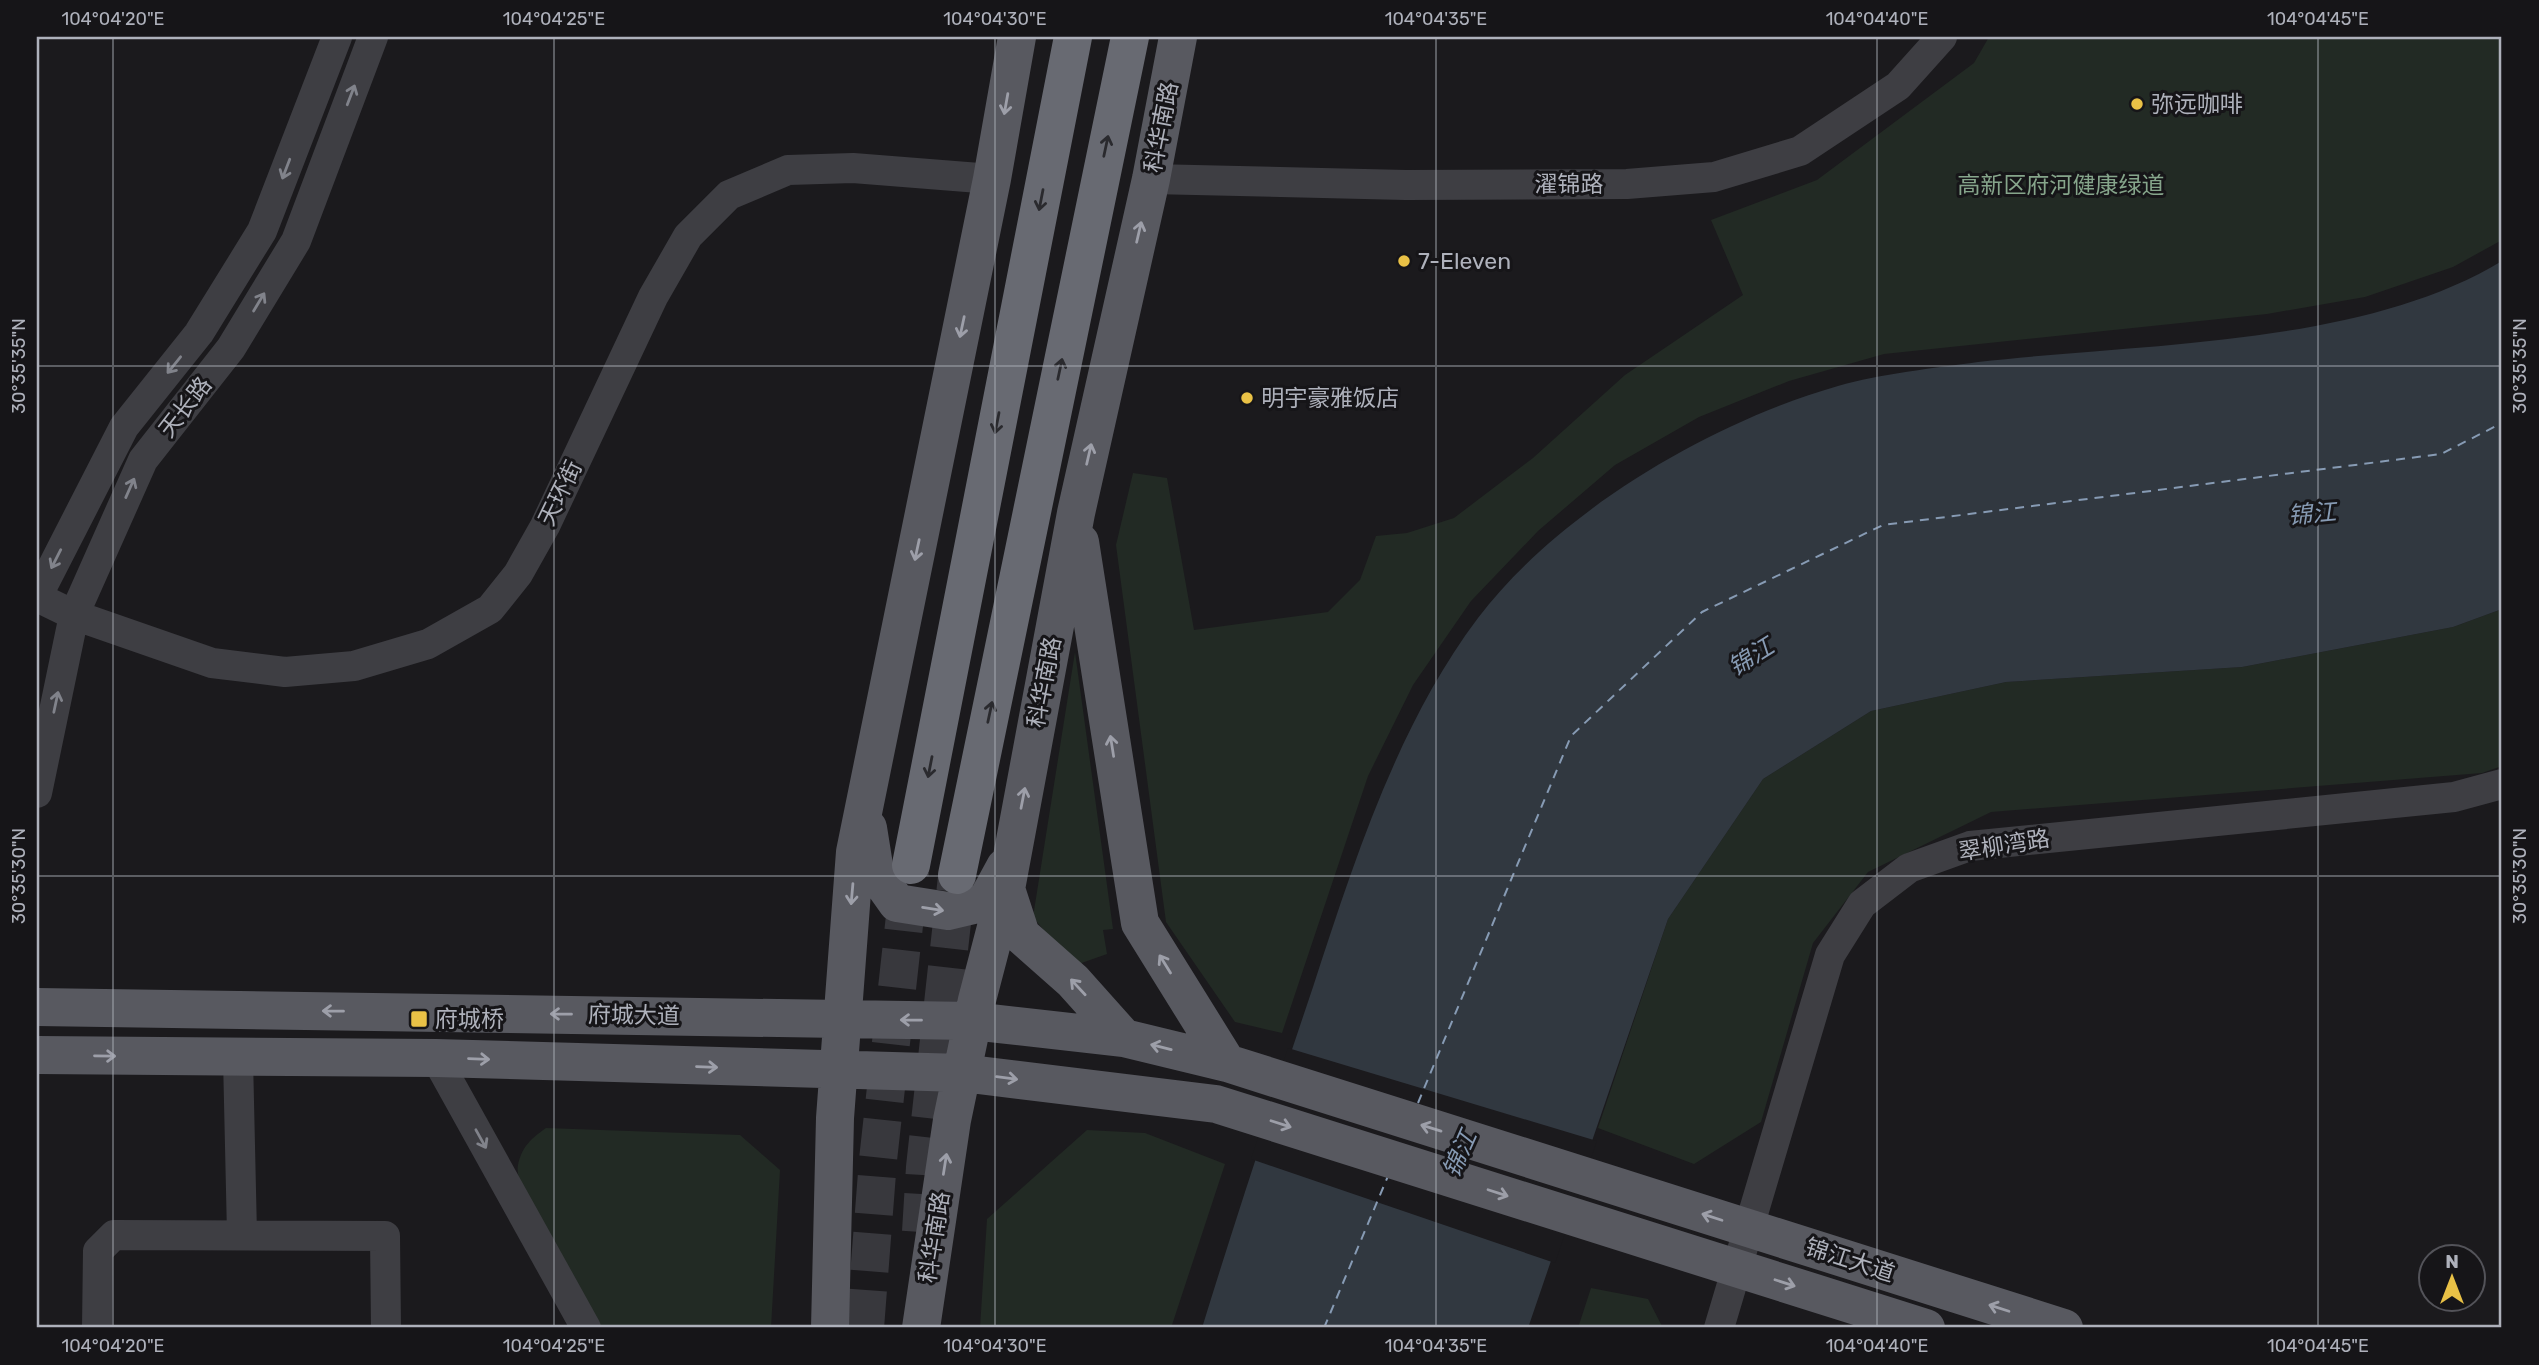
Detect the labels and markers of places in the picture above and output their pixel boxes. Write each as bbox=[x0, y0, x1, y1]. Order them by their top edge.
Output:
place label: 弥远咖啡 bbox=[2151, 90, 2243, 118]
marker: 弥远咖啡 bbox=[2129, 96, 2145, 112]
place label: 7-Eleven bbox=[1418, 247, 1511, 275]
marker: 7-Eleven bbox=[1396, 253, 1412, 269]
place label: 明宇豪雅饭店 bbox=[1261, 384, 1399, 412]
marker: 明宇豪雅饭店 bbox=[1239, 390, 1255, 406]
place label: 府城桥 bbox=[435, 1005, 504, 1033]
marker: 府城桥 bbox=[409, 1009, 429, 1029]

